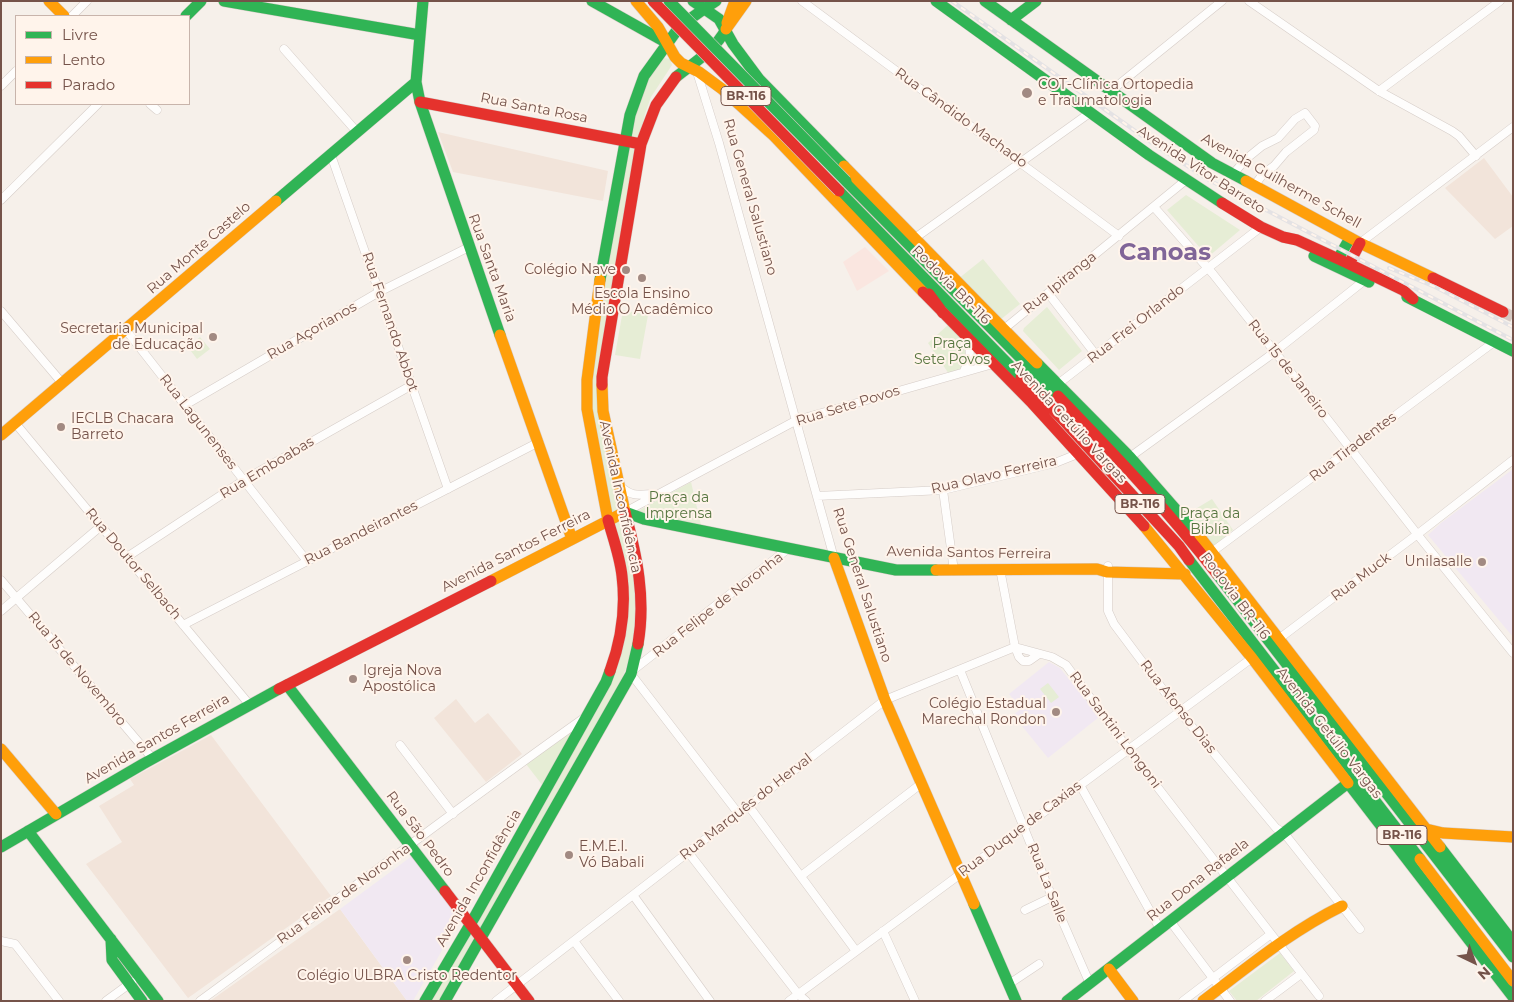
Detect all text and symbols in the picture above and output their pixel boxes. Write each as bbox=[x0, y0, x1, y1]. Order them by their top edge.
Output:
legend bbox=[15, 15, 190, 105]
text: Livre bbox=[62, 25, 98, 44]
text: Lento bbox=[62, 50, 105, 69]
street label: Rua Cândido Machado bbox=[892, 64, 1030, 172]
text: Parado bbox=[62, 75, 115, 94]
place label: COT-Clínica Ortopedia e Traumatologia bbox=[1038, 77, 1194, 110]
road number: BR-116 bbox=[721, 86, 771, 105]
marker: COT-Clínica Ortopedia e Traumatologia bbox=[1020, 86, 1034, 100]
street label: Rua Santa Rosa bbox=[479, 89, 589, 127]
street label: Rua General Salustiano bbox=[720, 117, 780, 277]
street label: Avenida Vitor Barreto bbox=[1134, 122, 1268, 218]
street label: Avenida Guilherme Schell bbox=[1198, 130, 1364, 232]
street label: Rua Monte Castelo bbox=[144, 198, 254, 298]
street label: Rua Santa Maria bbox=[465, 211, 519, 325]
district label: Canoas bbox=[1119, 239, 1211, 267]
street label: Rodovia BR-116 bbox=[908, 242, 994, 328]
street label: Rua Ipiranga bbox=[1020, 248, 1100, 318]
street label: Rua Fernando Abbot bbox=[358, 250, 422, 394]
place label: Colégio Nave bbox=[524, 262, 616, 278]
marker: Colégio Nave bbox=[620, 264, 632, 276]
marker: Escola Ensino Médio O Acadêmico bbox=[636, 272, 648, 284]
street label: Rua Frei Orlando bbox=[1084, 281, 1188, 367]
place label: Escola Ensino Médio O Acadêmico bbox=[571, 286, 713, 318]
street label: Rua Açorianos bbox=[264, 299, 360, 363]
street label: Rua 15 de Janeiro bbox=[1244, 316, 1332, 422]
place label: Secretaria Municipal de Educação bbox=[60, 321, 203, 354]
marker: Secretaria Municipal de Educação bbox=[207, 331, 219, 343]
park label: Praça Sete Povos bbox=[914, 336, 990, 368]
street label: Avenida Getúlio Vargas bbox=[1008, 357, 1130, 487]
street label: Rua Lagunenses bbox=[156, 371, 240, 473]
street label: Rua Sete Povos bbox=[794, 382, 902, 430]
street label: Rua Tiradentes bbox=[1306, 409, 1400, 485]
place label: IECLB Chacara Barreto bbox=[71, 411, 174, 444]
street label: Avenida Inconfidência bbox=[596, 419, 644, 575]
marker: IECLB Chacara Barreto bbox=[55, 421, 67, 433]
street label: Rua Emboabas bbox=[217, 433, 317, 503]
street label: Rua Olavo Ferreira bbox=[930, 452, 1058, 498]
park label: Praça da Imprensa bbox=[645, 490, 713, 522]
road number: BR-116 bbox=[1115, 494, 1165, 514]
street label: Rua Bandeirantes bbox=[302, 497, 420, 569]
street label: Rua Doutor Selbach bbox=[81, 505, 185, 623]
street label: Rua General Salustiano bbox=[829, 505, 895, 665]
street label: Avenida Santos Ferreira bbox=[439, 506, 593, 596]
park label: Praça da Biblía bbox=[1180, 506, 1240, 538]
street label: Avenida Santos Ferreira bbox=[887, 543, 1051, 563]
street label: Rua Felipe de Noronha bbox=[649, 549, 787, 661]
street label: Rodovia BR-116 bbox=[1197, 549, 1273, 643]
street label: Rua Muck bbox=[1328, 549, 1394, 605]
place label: Unilasalle bbox=[1405, 554, 1472, 570]
marker: Unilasalle bbox=[1476, 556, 1488, 568]
street label: Rua 15 de Novembro bbox=[24, 608, 130, 730]
street label: Rua Afonso Dias bbox=[1136, 657, 1220, 757]
place label: Igreja Nova Apostólica bbox=[363, 663, 442, 696]
street label: Avenida Getúlio Vargas bbox=[1273, 664, 1385, 802]
street label: Rua Santini Longoni bbox=[1066, 668, 1164, 792]
marker: Igreja Nova Apostólica bbox=[347, 673, 359, 685]
street label: Avenida Santos Ferreira bbox=[81, 691, 233, 787]
place label: Colégio Estadual Marechal Rondon bbox=[921, 696, 1046, 729]
marker: Colégio Estadual Marechal Rondon bbox=[1050, 706, 1062, 718]
street label: Rua Marquês do Herval bbox=[676, 750, 816, 864]
street label: Rua Duque de Caxias bbox=[955, 777, 1085, 881]
street label: Rua São Pedro bbox=[382, 788, 458, 880]
street label: Avenida Inconfidência bbox=[433, 806, 525, 950]
road number: BR-116 bbox=[1377, 826, 1427, 844]
street label: Rua Dona Rafaela bbox=[1144, 835, 1252, 925]
place label: E.M.E.I. Vó Babali bbox=[579, 839, 645, 872]
street label: Rua Felipe de Noronha bbox=[274, 840, 414, 948]
street label: Rua La Salle bbox=[1023, 841, 1071, 925]
marker: E.M.E.I. Vó Babali bbox=[563, 849, 575, 861]
north arrow bbox=[1449, 937, 1499, 987]
marker: Colégio ULBRA Cristo Redentor bbox=[401, 954, 413, 966]
text: N bbox=[1474, 963, 1494, 984]
place label: Colégio ULBRA Cristo Redentor bbox=[297, 968, 517, 984]

